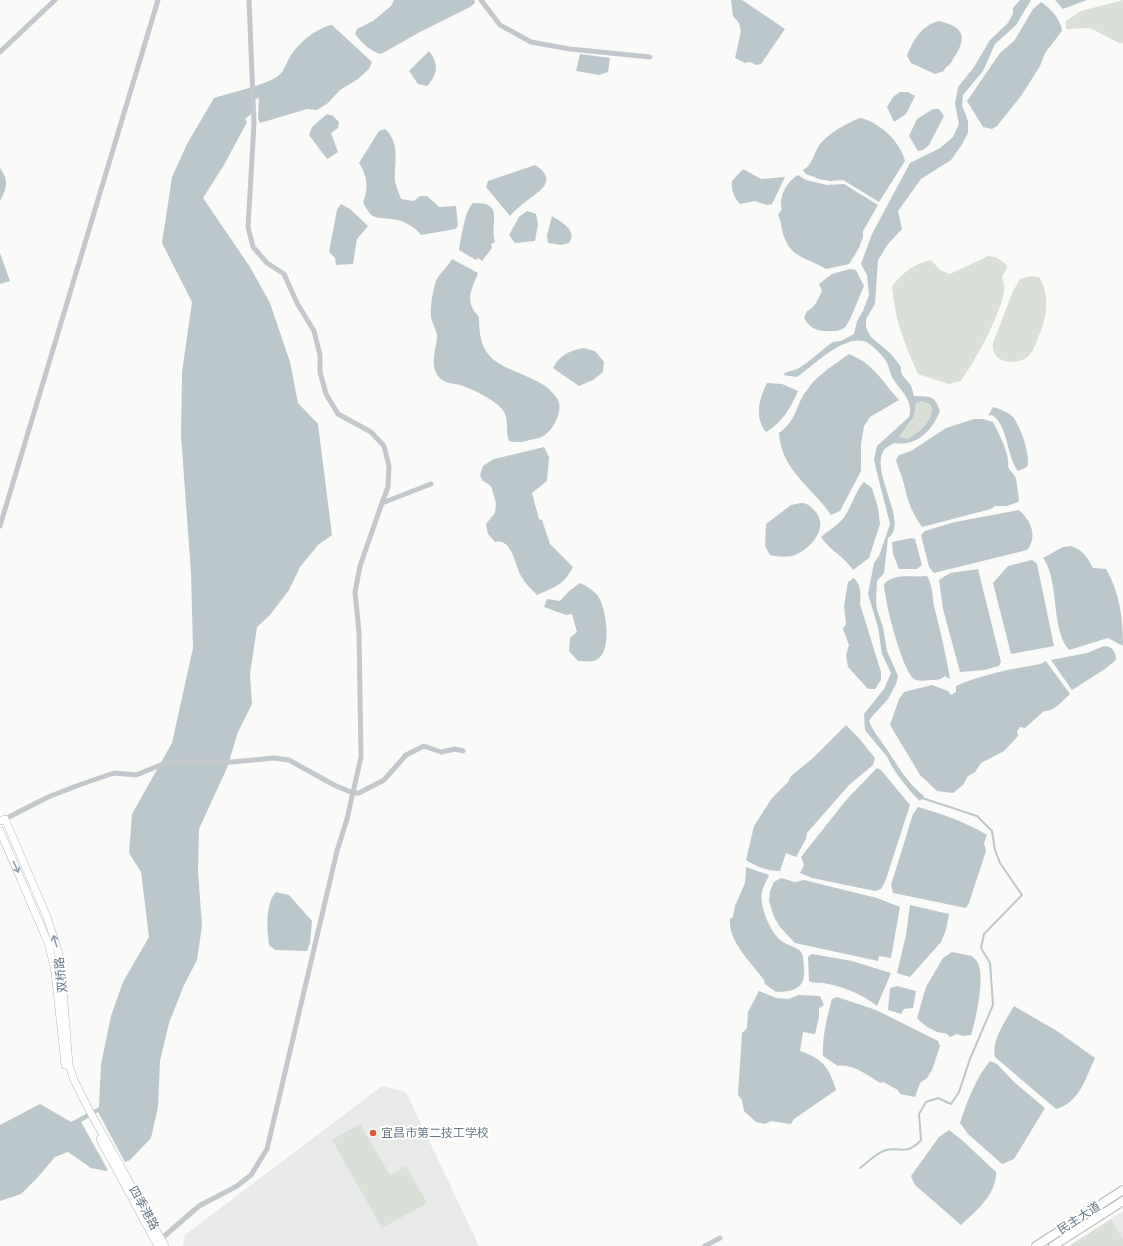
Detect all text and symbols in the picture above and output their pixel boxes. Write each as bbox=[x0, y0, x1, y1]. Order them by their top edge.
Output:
one-way arrow bbox=[13, 860, 20, 872]
one-way arrow bbox=[51, 934, 58, 947]
street label: 双桥路 bbox=[51, 956, 69, 994]
place label: 宜昌市第二技工学校 bbox=[381, 1125, 489, 1139]
marker: 宜昌市第二技工学校 bbox=[368, 1128, 378, 1138]
street label: 四季港路 bbox=[127, 1183, 163, 1232]
street label: 民主大道 bbox=[1055, 1198, 1102, 1236]

